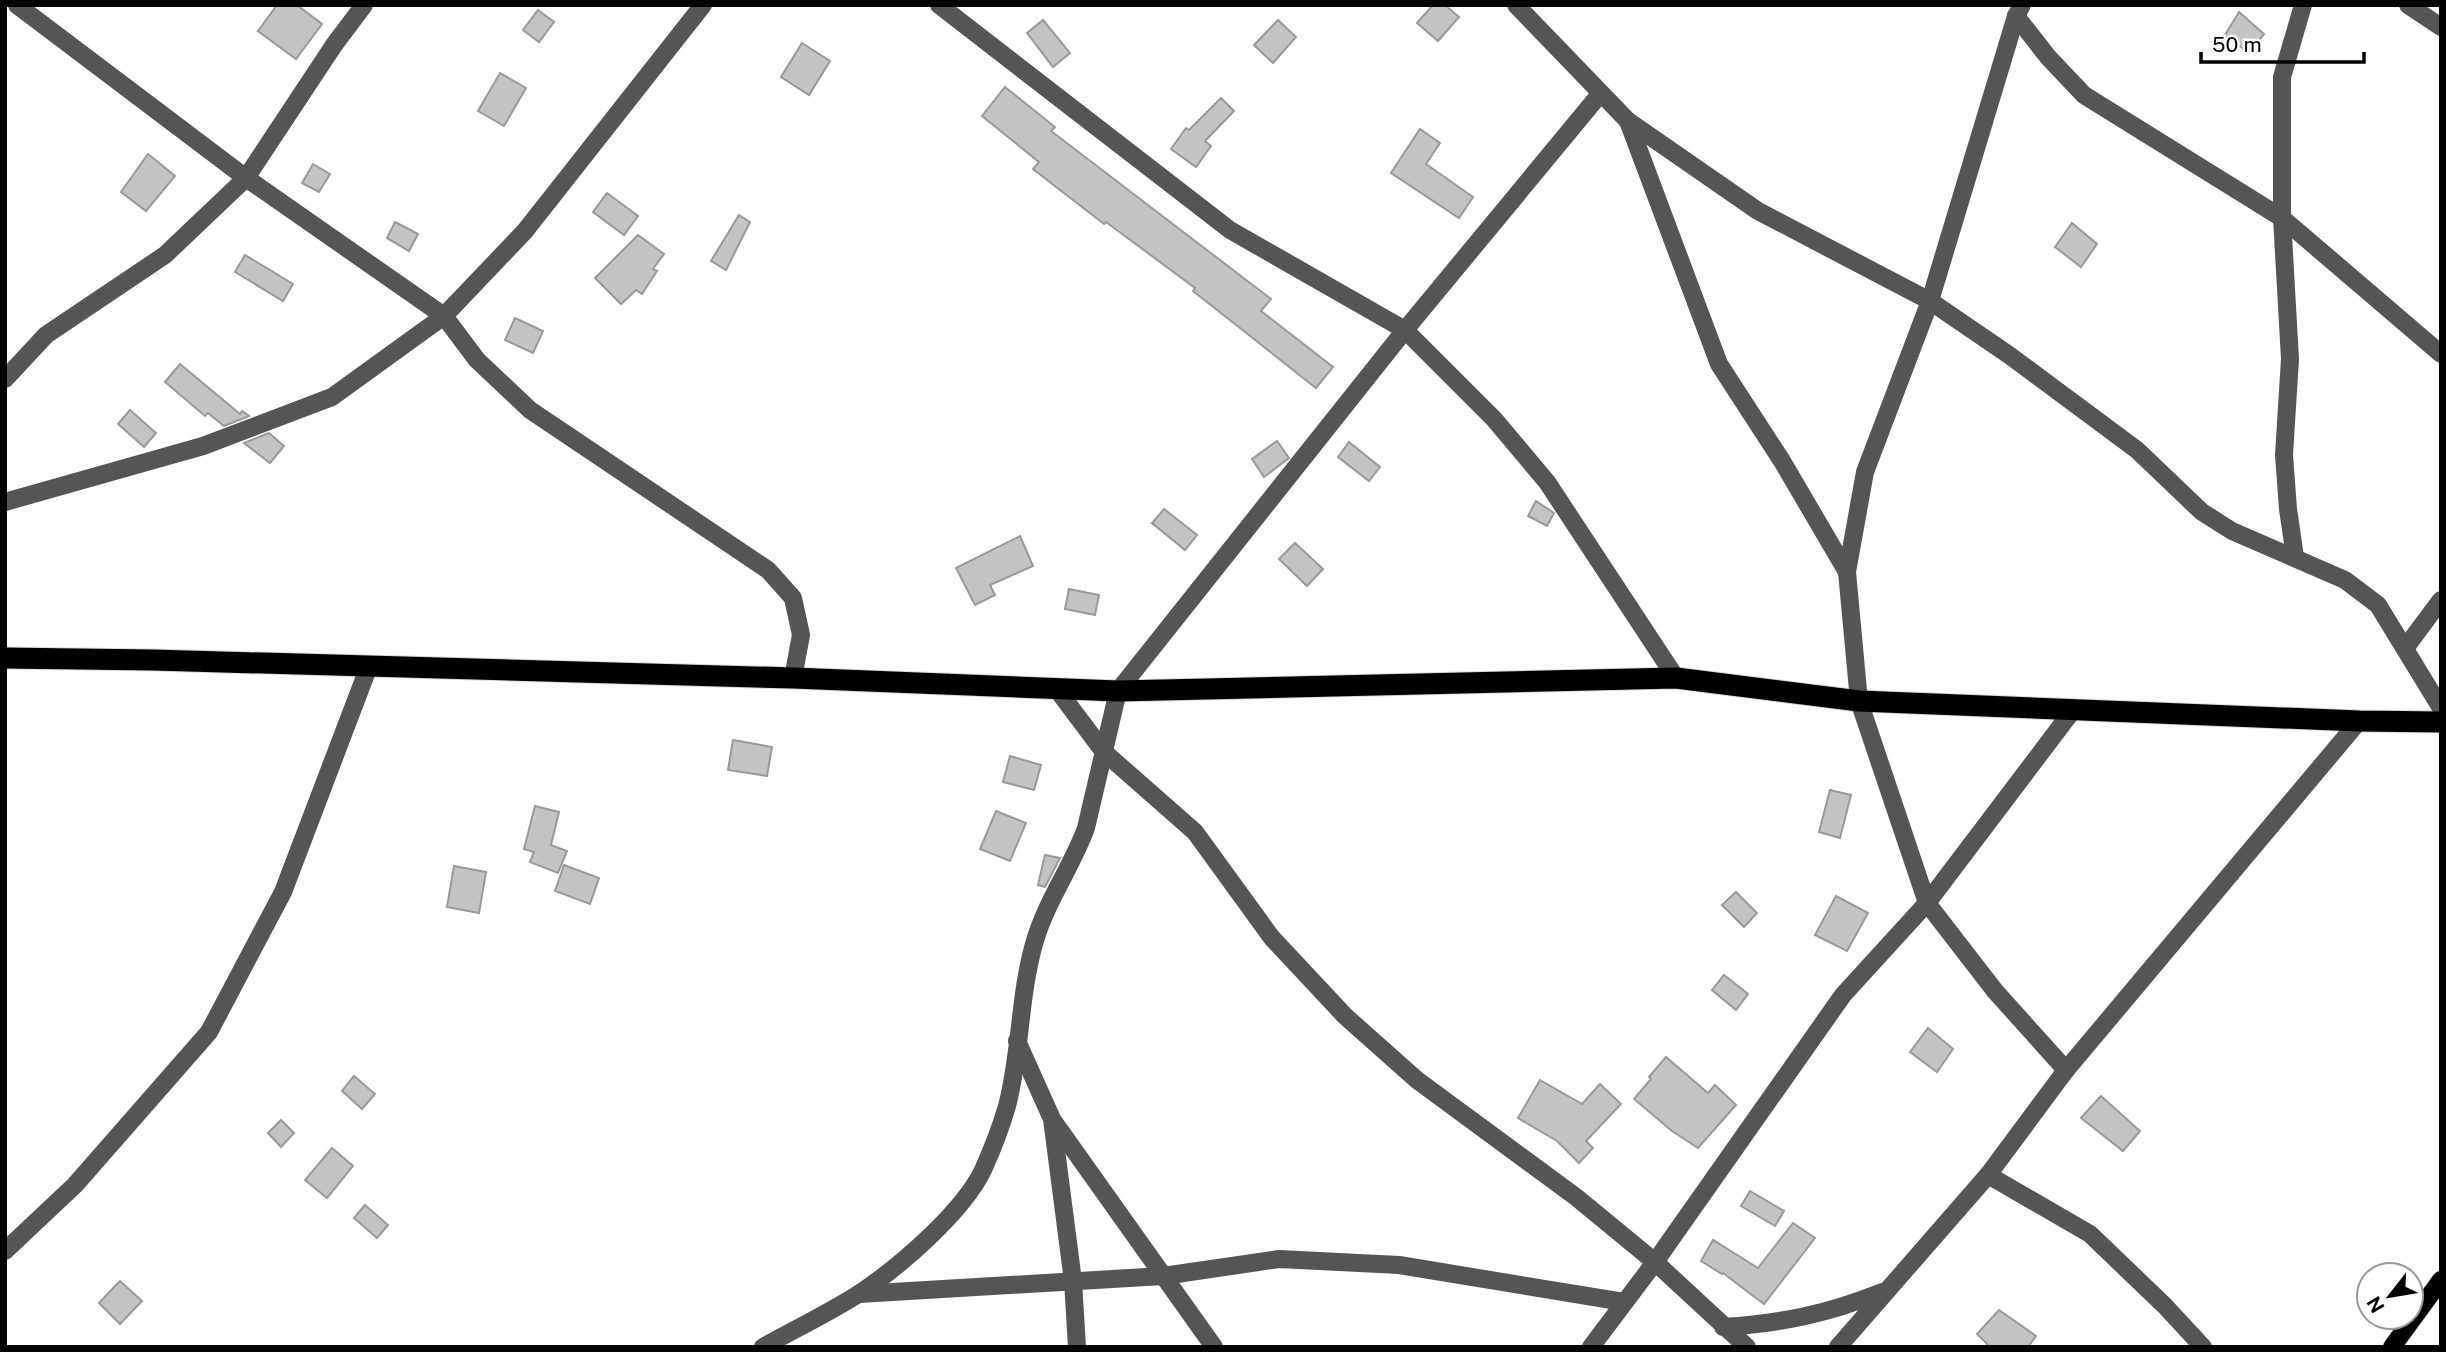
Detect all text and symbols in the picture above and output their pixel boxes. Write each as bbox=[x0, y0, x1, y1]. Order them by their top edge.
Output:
scale bar bbox=[2201, 21, 2364, 65]
text: 50 m bbox=[2212, 32, 2262, 57]
north arrow bbox=[2355, 1261, 2425, 1331]
text: N bbox=[2362, 1293, 2389, 1317]

